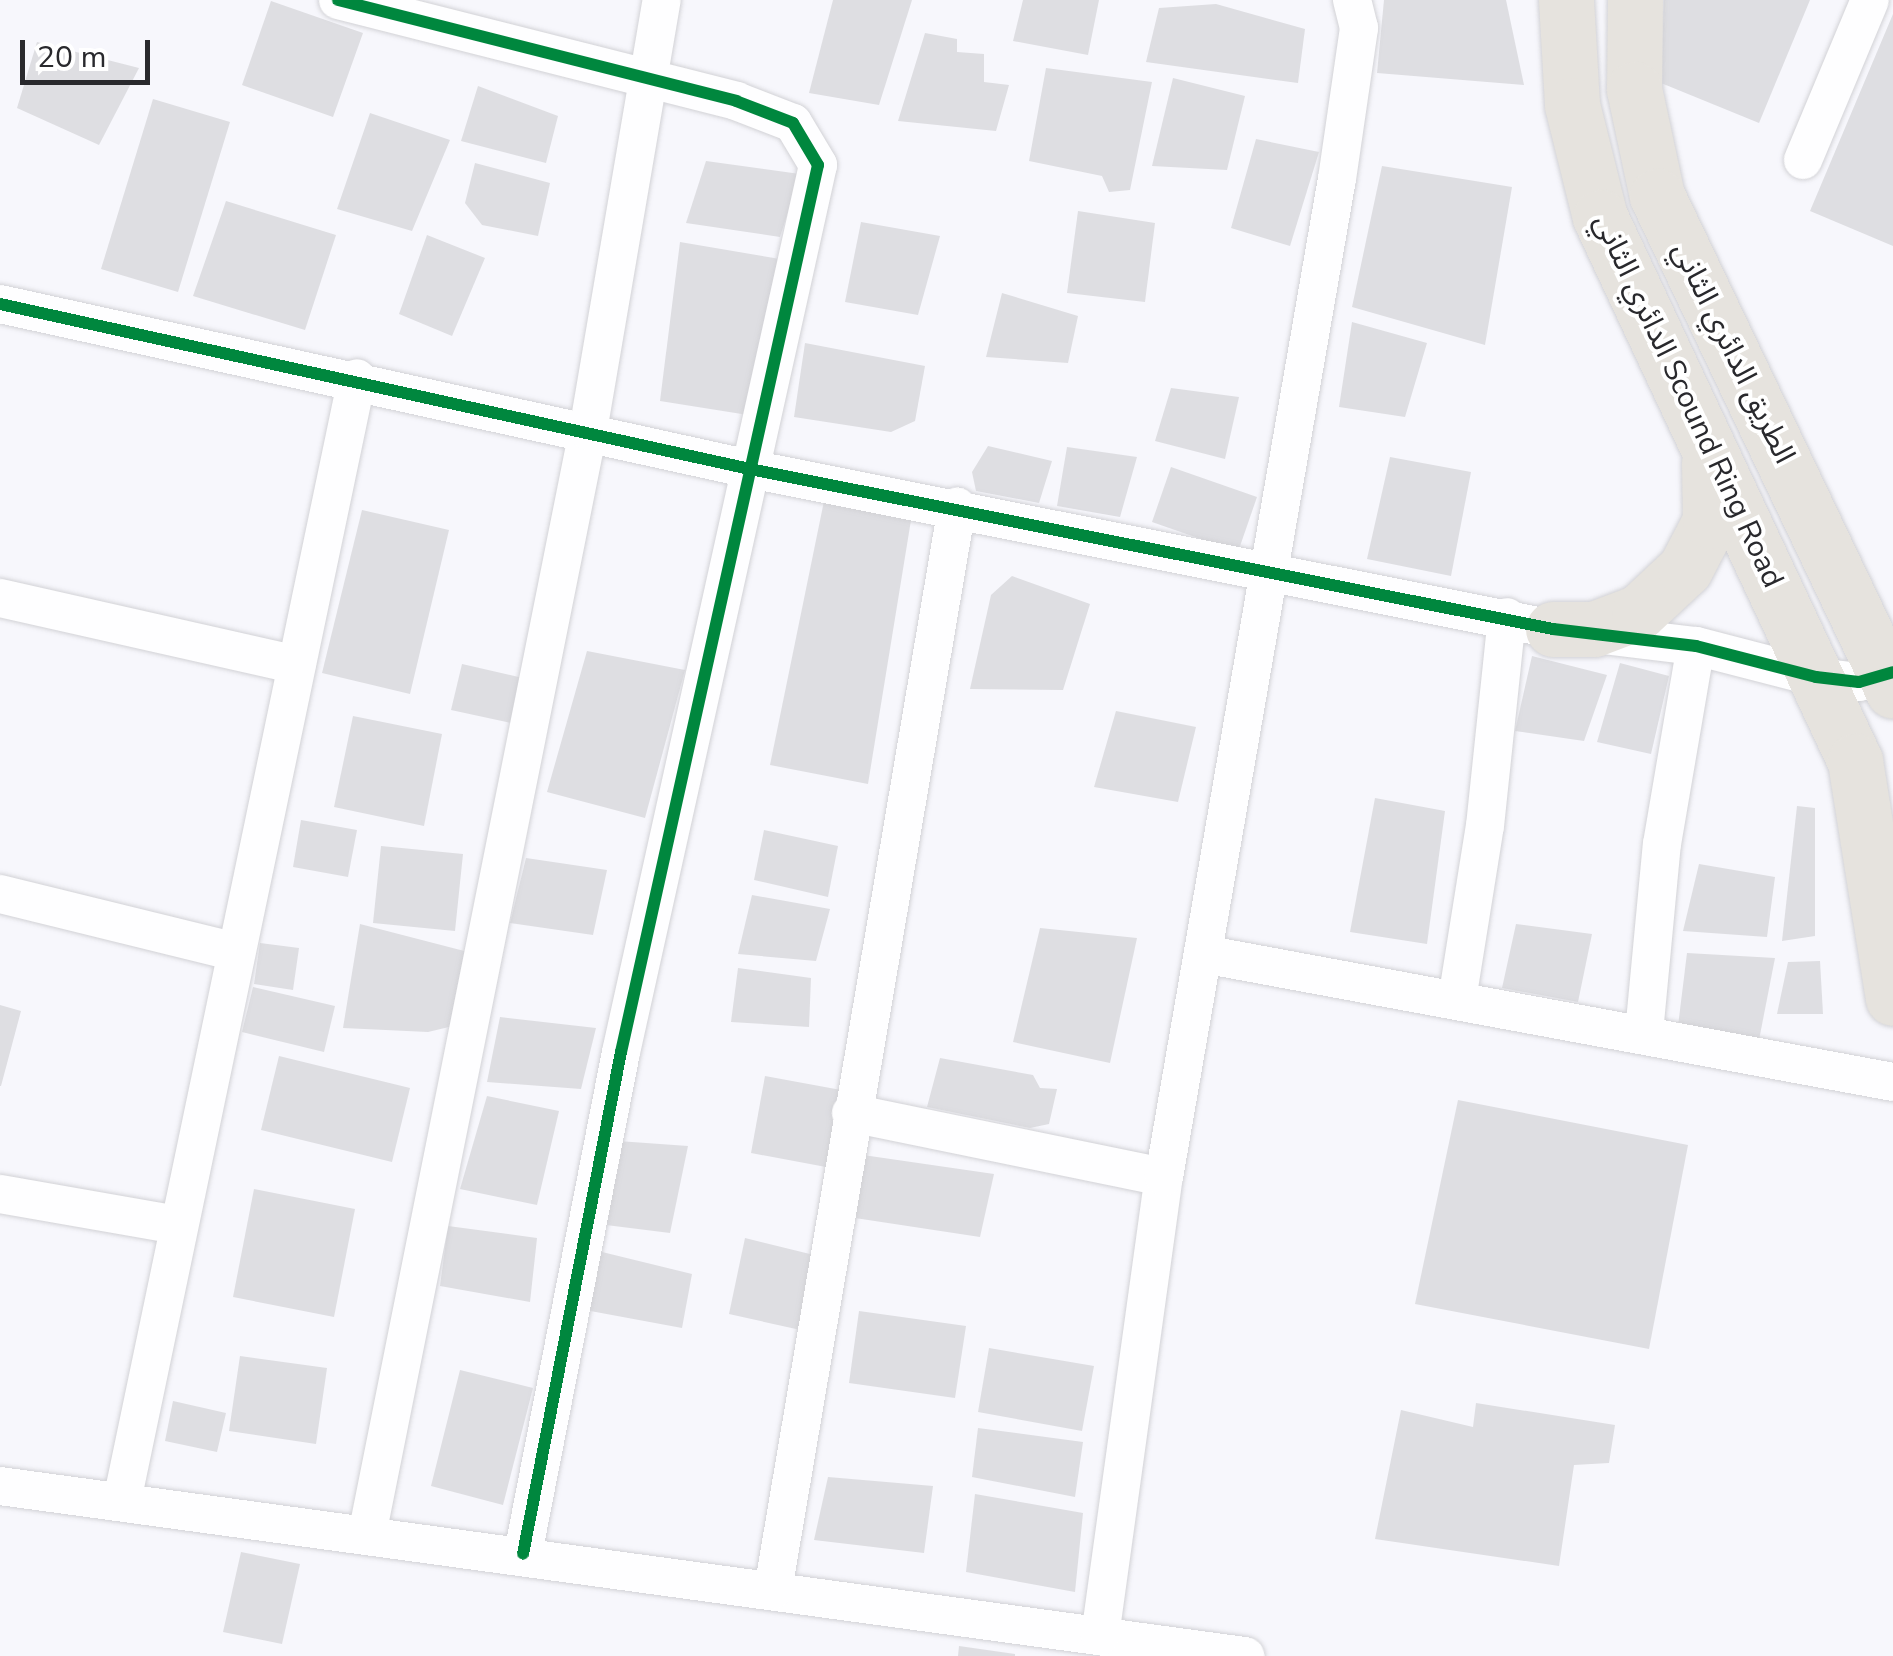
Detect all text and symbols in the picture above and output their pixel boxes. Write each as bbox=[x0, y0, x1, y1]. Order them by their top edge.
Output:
scale bar bbox=[25, 20, 155, 82]
text: 20 m bbox=[37, 37, 106, 78]
street label: الدائري الثاني Scound Ring Road bbox=[1585, 208, 1791, 594]
street label: الطريق الدائري الثاني bbox=[1664, 237, 1802, 469]

